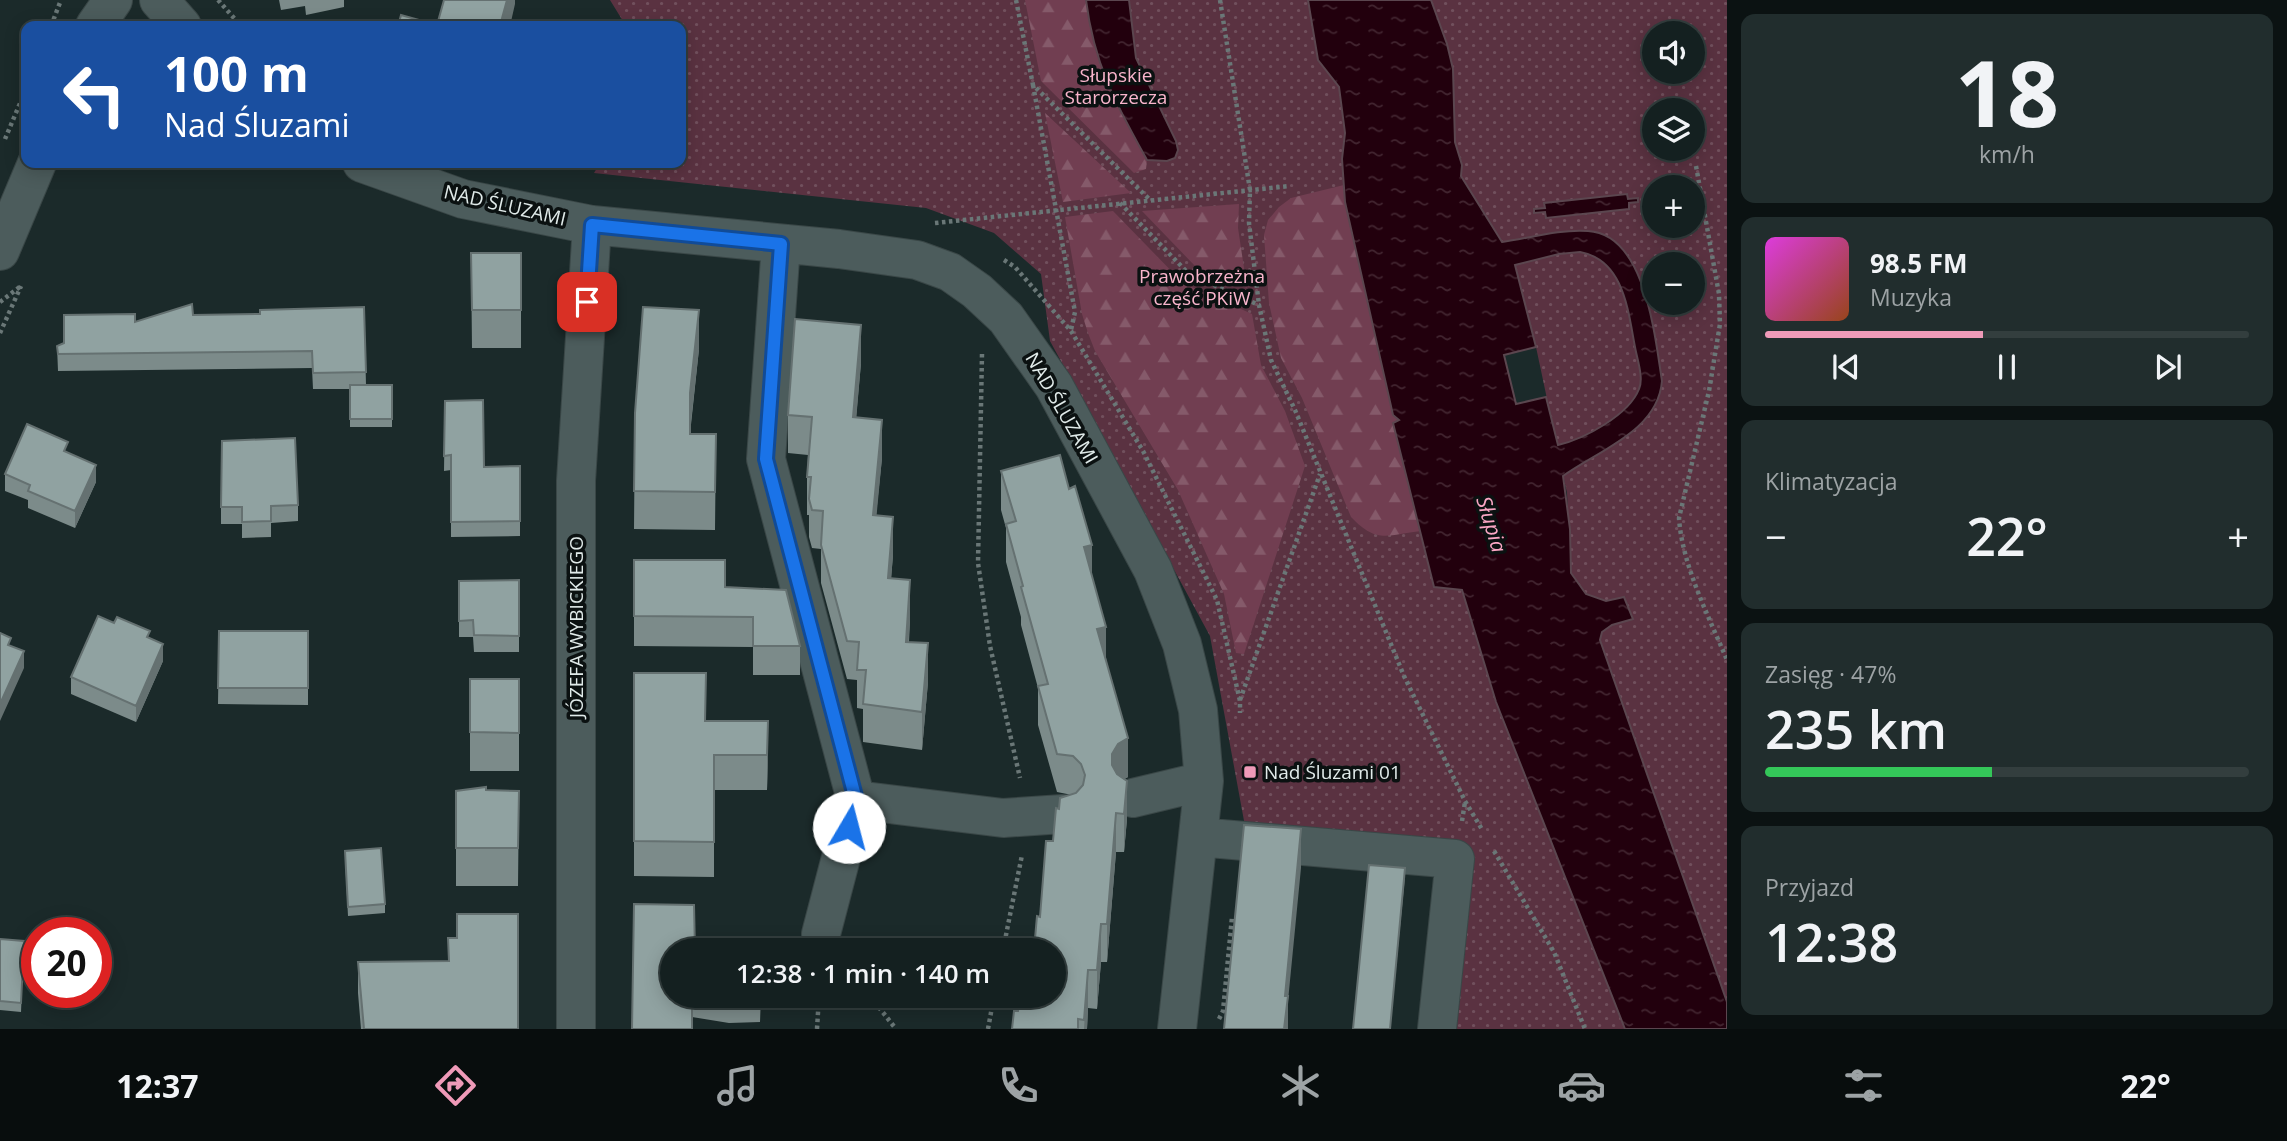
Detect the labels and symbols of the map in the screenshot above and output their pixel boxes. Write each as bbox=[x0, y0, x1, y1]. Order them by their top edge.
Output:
park label: Słupskie Starorzecza bbox=[1065, 62, 1167, 110]
street label: NAD ŚLUZAMI bbox=[441, 178, 569, 232]
park label: Prawobrzeżna część PKiW bbox=[1139, 263, 1265, 311]
pin bbox=[557, 272, 617, 332]
street label: NAD ŚLUZAMI bbox=[1020, 348, 1104, 468]
water label: Słupia bbox=[1470, 493, 1514, 556]
street label: JÓZEFA WYBICKIEGO bbox=[563, 536, 589, 720]
place label: Nad Śluzami 01 bbox=[1264, 759, 1401, 785]
marker: Nad Śluzami 01 bbox=[1242, 764, 1258, 780]
position arrow bbox=[812, 790, 886, 864]
speed limit sign: 20 bbox=[21, 917, 112, 1008]

